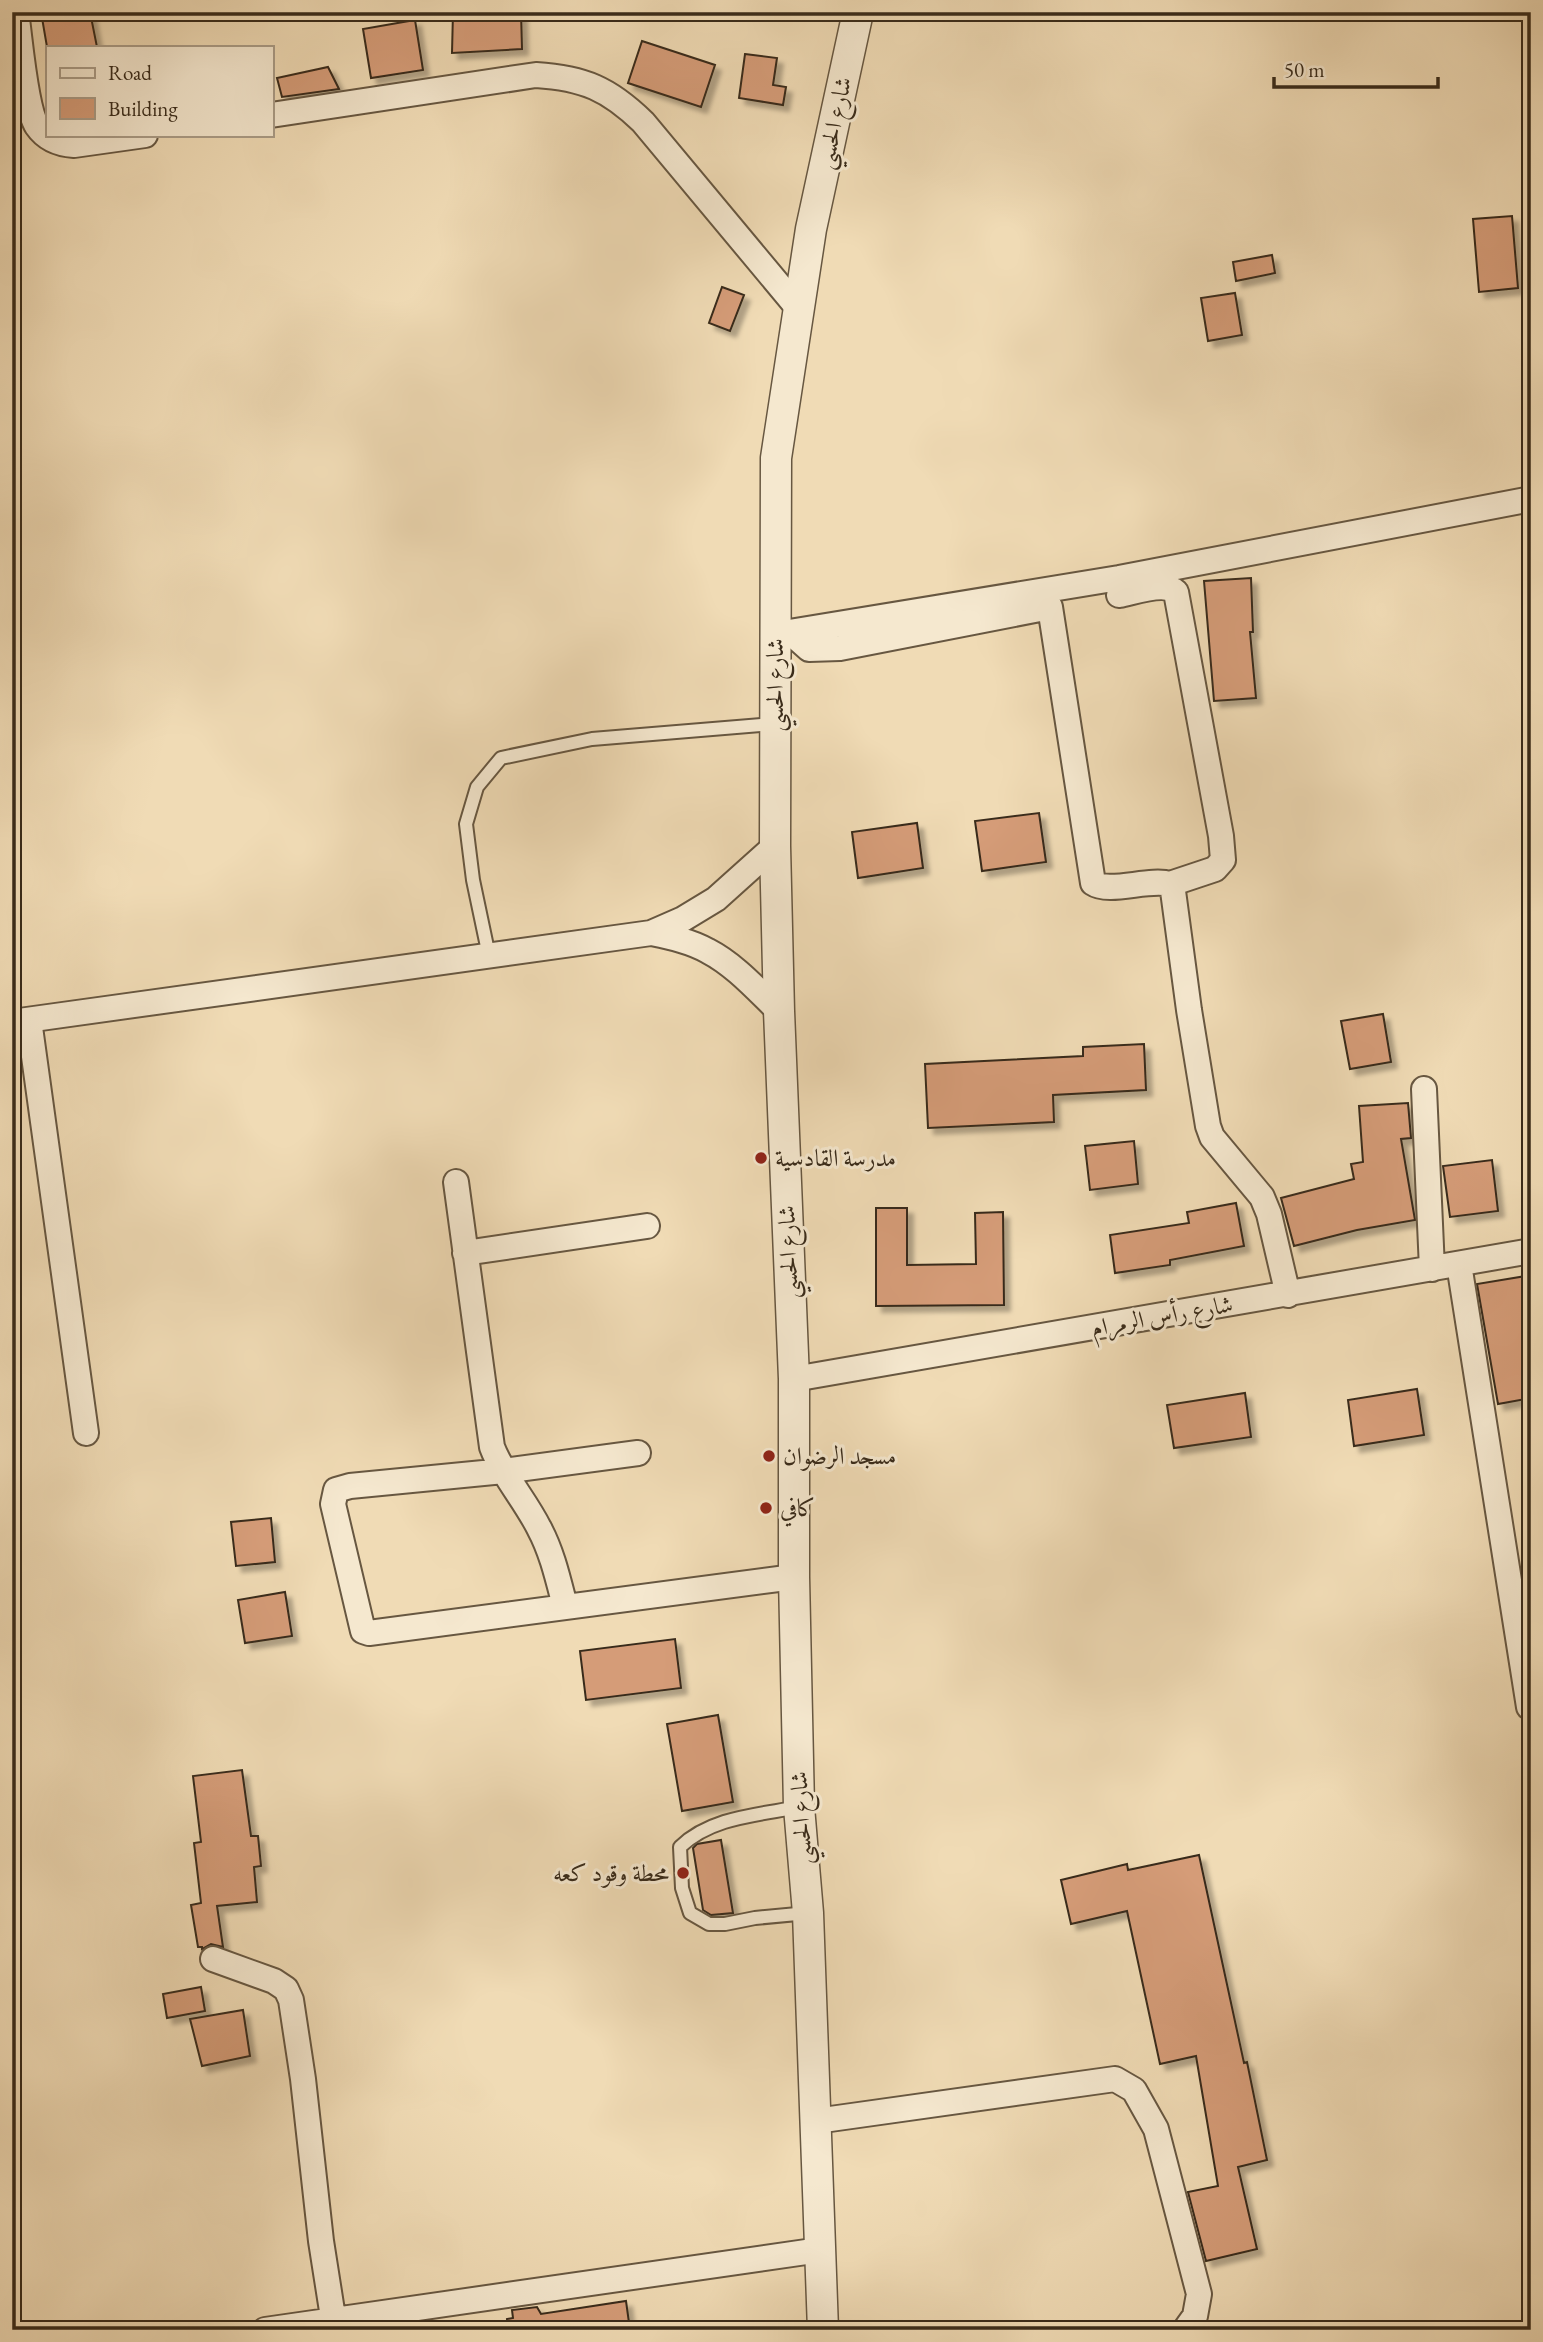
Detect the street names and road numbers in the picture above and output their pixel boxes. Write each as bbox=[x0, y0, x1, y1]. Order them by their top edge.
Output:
street label: شارع الحسي bbox=[809, 74, 865, 173]
street label: شارع الحسي bbox=[759, 638, 797, 732]
street label: شارع الحسي bbox=[770, 1205, 812, 1299]
street label: شارع رأس الرمرام bbox=[1088, 1287, 1236, 1349]
street label: شارع الحسي bbox=[783, 1770, 825, 1866]

